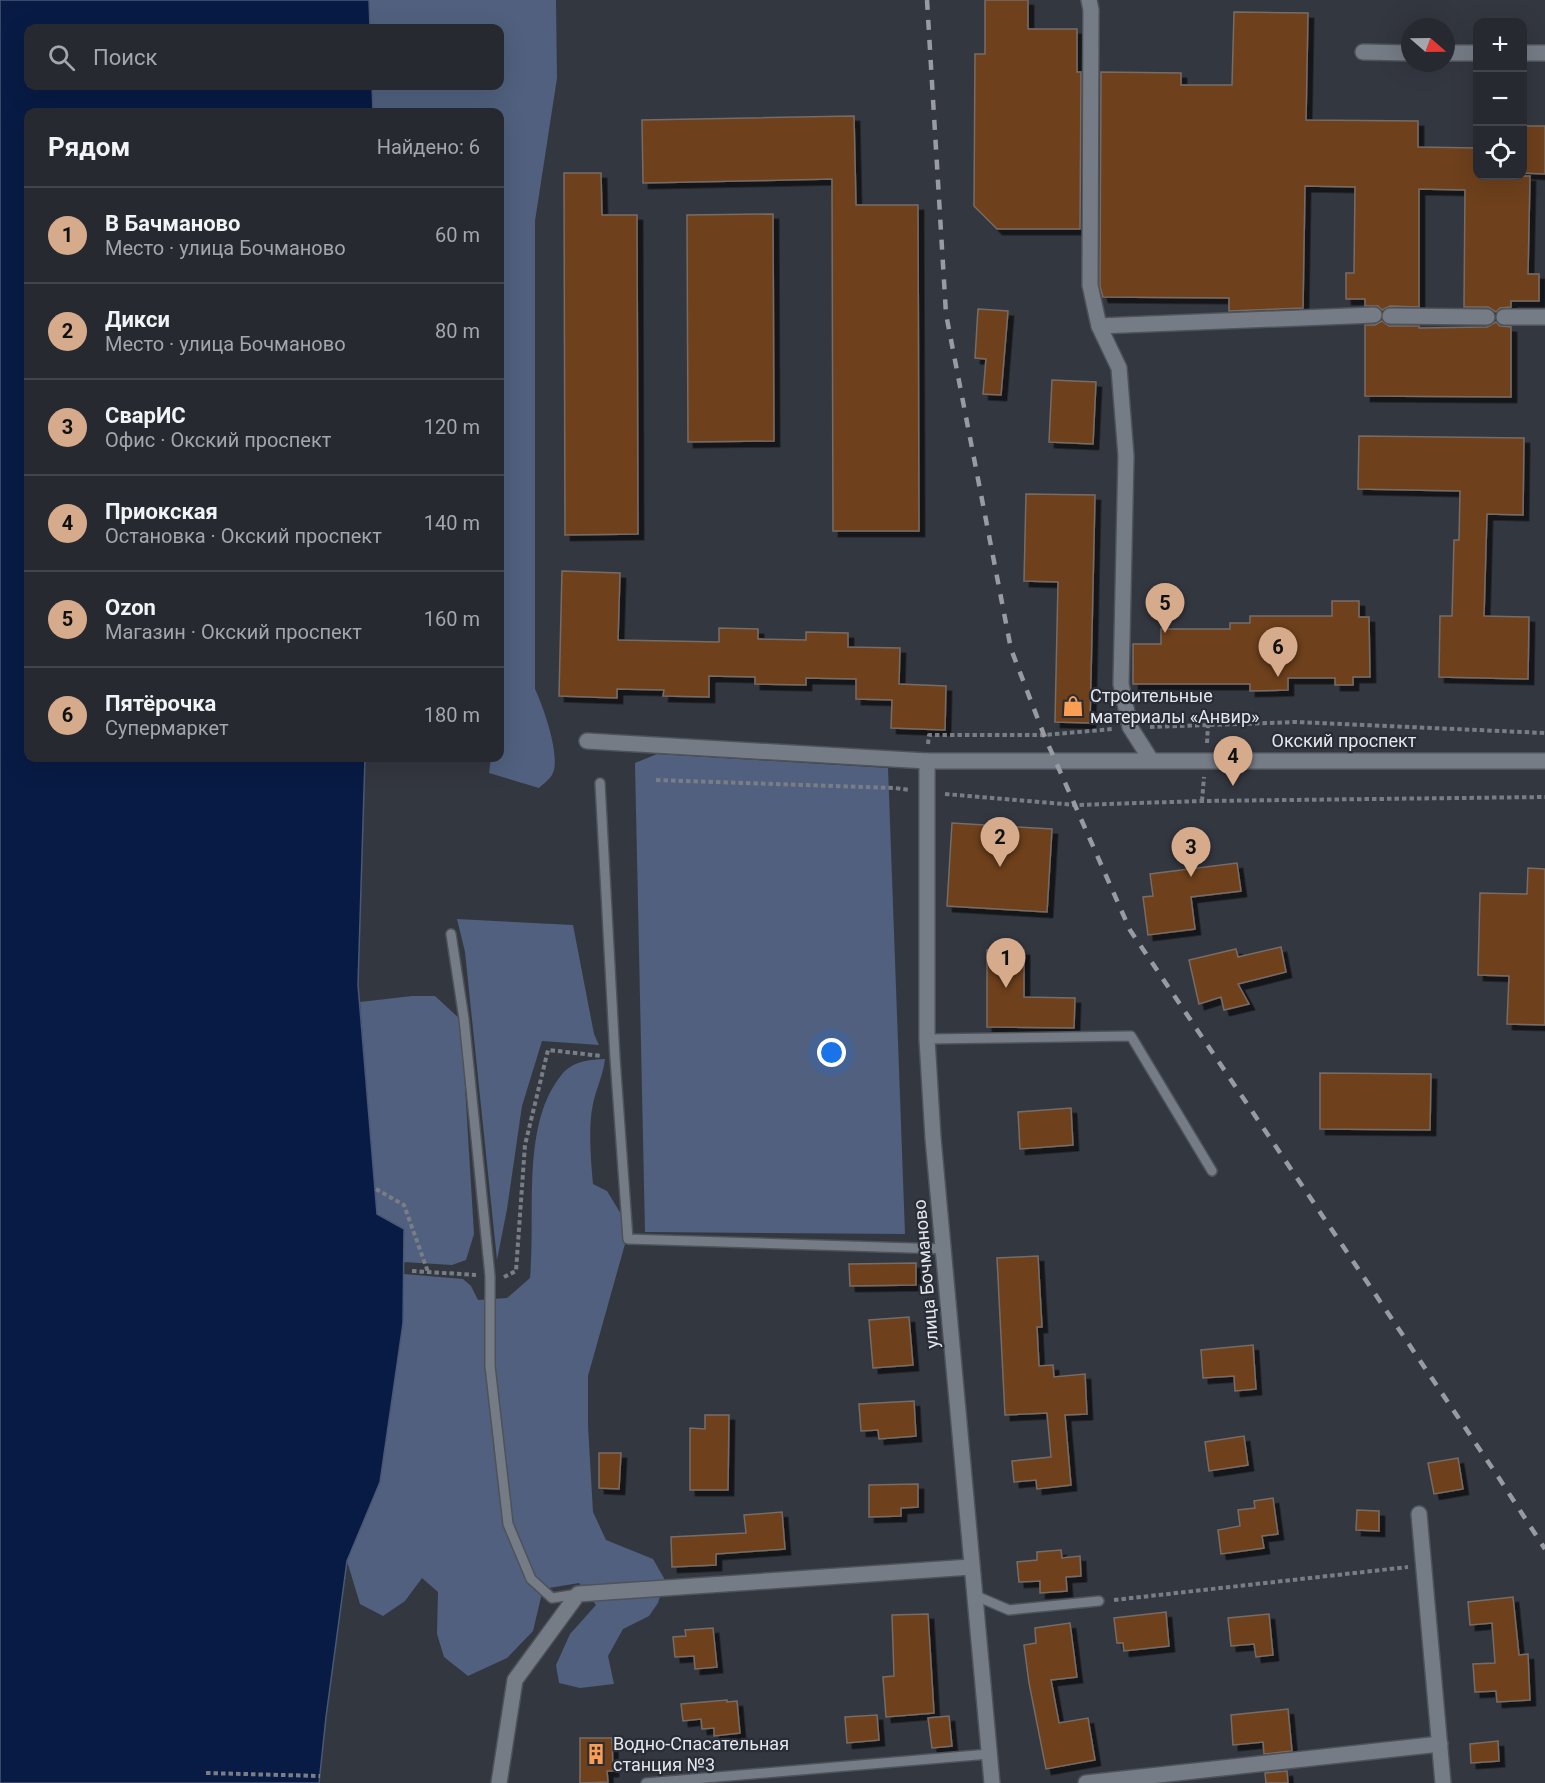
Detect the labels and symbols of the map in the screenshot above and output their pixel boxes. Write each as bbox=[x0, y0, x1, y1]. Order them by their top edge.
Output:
north arrow bbox=[1401, 18, 1455, 72]
pin: 5 bbox=[1146, 584, 1184, 633]
pin: 6 bbox=[1258, 628, 1298, 677]
place label: Строительные материалы «Анвир» bbox=[1090, 685, 1259, 727]
shop icon: Строительные материалы «Анвир» bbox=[1061, 694, 1085, 718]
street label: Окский проспект bbox=[1272, 730, 1417, 751]
pin: 4 bbox=[1214, 736, 1252, 786]
pin: 2 bbox=[980, 818, 1020, 867]
pin: 3 bbox=[1172, 828, 1210, 877]
pin: 1 bbox=[986, 938, 1026, 988]
your location bbox=[817, 1038, 846, 1067]
street label: улица Бочманово bbox=[909, 1199, 942, 1349]
place label: Водно-Спасательная станция №3 bbox=[613, 1733, 789, 1775]
building icon: Водно-Спасательная станция №3 bbox=[584, 1742, 608, 1766]

